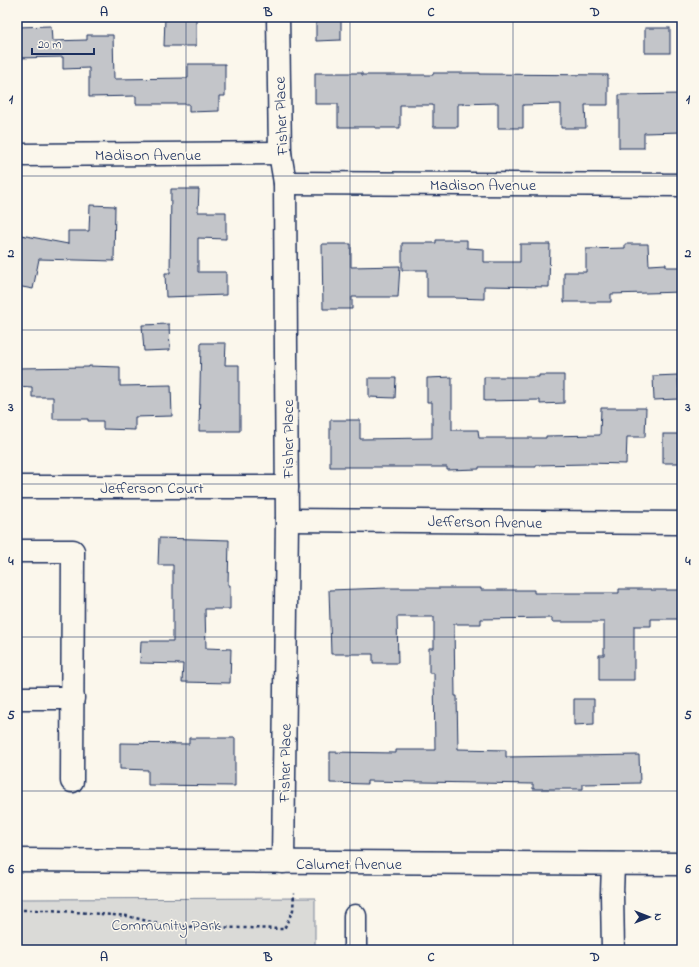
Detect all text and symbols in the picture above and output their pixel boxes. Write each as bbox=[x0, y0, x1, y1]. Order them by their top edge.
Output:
text: A bbox=[100, 3, 108, 22]
text: B bbox=[263, 3, 273, 22]
text: C bbox=[427, 3, 435, 22]
text: D bbox=[589, 3, 600, 22]
scale bar bbox=[32, 30, 94, 56]
text: 20 m bbox=[38, 36, 61, 54]
street label: Fisher Place bbox=[269, 75, 295, 157]
text: 1 bbox=[9, 90, 14, 109]
text: 1 bbox=[686, 90, 691, 109]
street label: Madison Avenue bbox=[95, 144, 202, 168]
street label: Madison Avenue bbox=[430, 174, 537, 198]
text: 2 bbox=[7, 244, 15, 263]
text: 2 bbox=[684, 244, 692, 263]
text: 3 bbox=[7, 398, 14, 417]
text: 3 bbox=[684, 398, 691, 417]
street label: Fisher Place bbox=[277, 399, 301, 480]
street label: Jefferson Court bbox=[100, 477, 204, 501]
street label: Jefferson Avenue bbox=[427, 510, 543, 536]
text: 4 bbox=[7, 552, 14, 571]
text: 4 bbox=[684, 552, 691, 571]
text: 5 bbox=[7, 706, 15, 725]
text: 5 bbox=[684, 706, 692, 725]
street label: Fisher Place bbox=[273, 722, 299, 804]
street label: Calumet Avenue bbox=[296, 853, 403, 877]
text: 6 bbox=[7, 860, 14, 879]
text: 6 bbox=[684, 860, 691, 879]
north arrow bbox=[629, 897, 669, 937]
text: N bbox=[650, 913, 666, 921]
park label: Community Park bbox=[112, 914, 221, 938]
text: A bbox=[100, 948, 108, 967]
text: B bbox=[263, 948, 273, 967]
text: C bbox=[427, 948, 435, 967]
text: D bbox=[589, 948, 600, 967]

